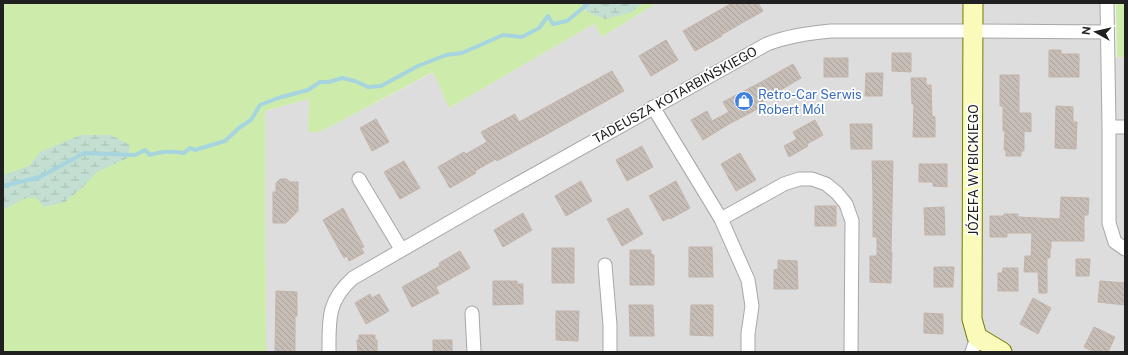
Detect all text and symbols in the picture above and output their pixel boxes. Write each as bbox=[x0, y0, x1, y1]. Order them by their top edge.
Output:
north arrow bbox=[1076, 12, 1116, 52]
text: N bbox=[1080, 26, 1093, 36]
street label: TADEUSZA KOTARBIŃSKIEGO bbox=[590, 43, 760, 146]
place label: Retro-Car Serwis Robert Mól bbox=[758, 87, 862, 117]
shop icon: Retro-Car Serwis Robert Mól bbox=[733, 90, 755, 112]
street label: JÓZEFA WYBICKIEGO bbox=[965, 104, 981, 236]

